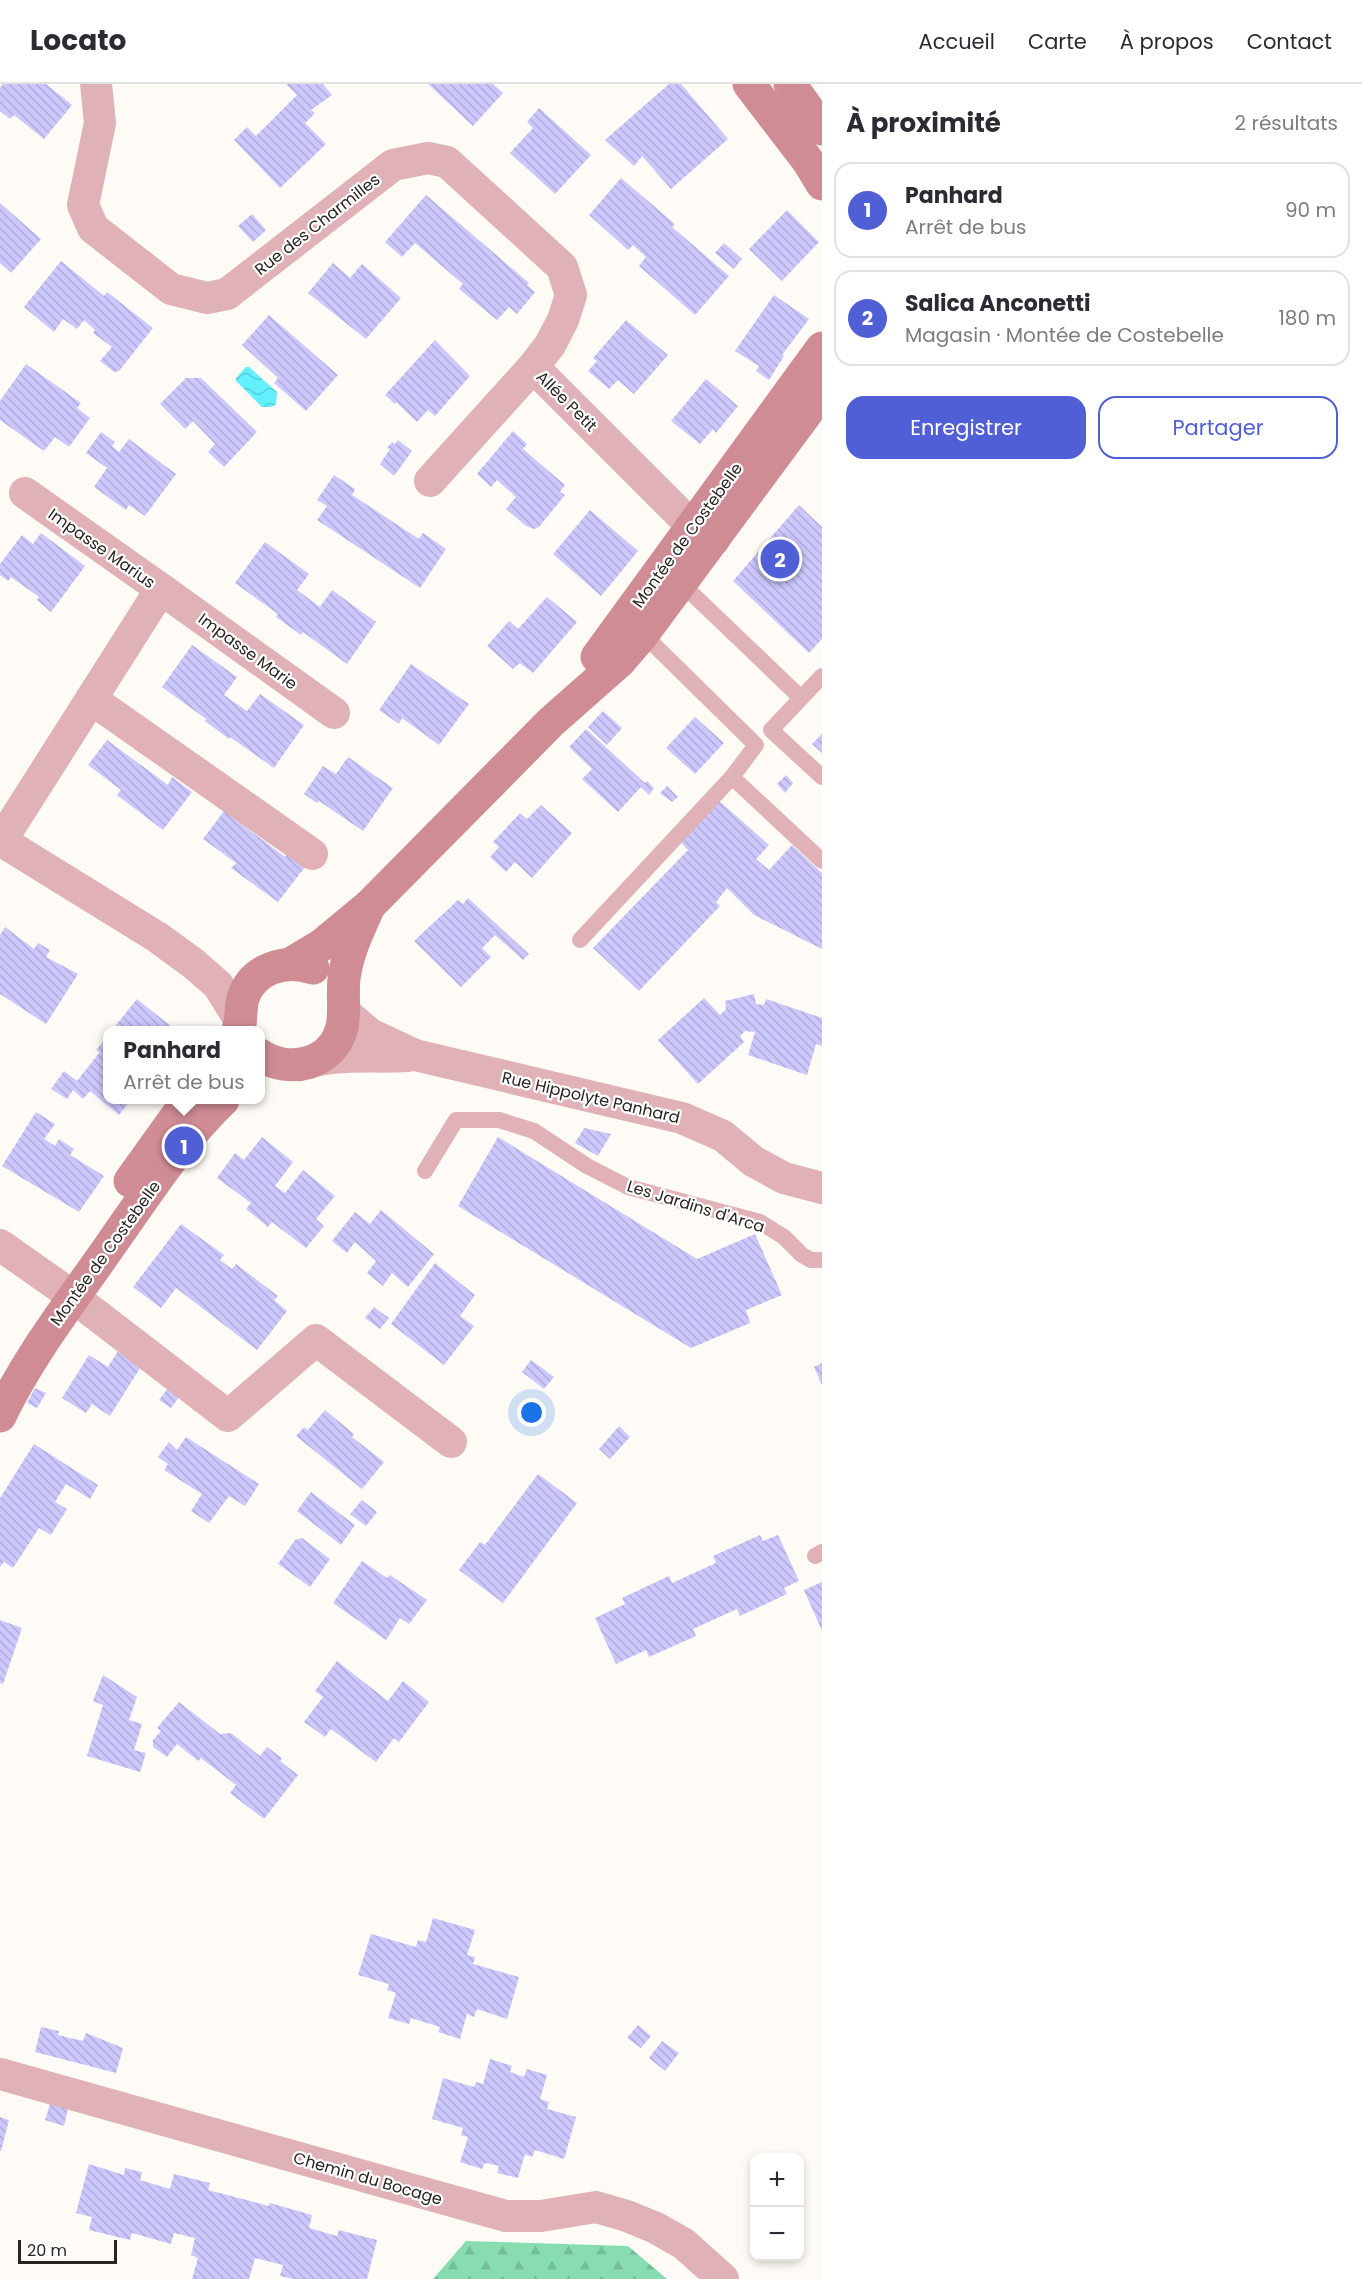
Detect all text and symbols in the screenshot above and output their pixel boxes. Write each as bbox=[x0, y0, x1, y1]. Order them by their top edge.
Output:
text: Locato bbox=[30, 21, 126, 60]
text: Accueil bbox=[918, 27, 995, 56]
text: Carte bbox=[1028, 27, 1087, 56]
text: À propos bbox=[1120, 27, 1214, 56]
text: Contact bbox=[1247, 27, 1332, 56]
text: À proximité bbox=[846, 105, 1001, 141]
text: 2 résultats bbox=[1235, 109, 1338, 137]
street label: Rue des Charmilles bbox=[250, 168, 385, 281]
text: Panhard bbox=[905, 180, 1003, 211]
text: 1 bbox=[864, 196, 871, 224]
text: 90 m bbox=[1285, 196, 1336, 224]
text: Arrêt de bus bbox=[905, 213, 1026, 241]
text: Salica Anconetti bbox=[905, 288, 1090, 319]
text: 2 bbox=[862, 304, 873, 332]
text: 180 m bbox=[1278, 304, 1336, 332]
text: Magasin · Montée de Costebelle bbox=[905, 321, 1224, 349]
street label: Allée Petit bbox=[531, 366, 602, 437]
button: Enregistrer bbox=[846, 396, 1086, 459]
button: Partager bbox=[1098, 396, 1338, 459]
street label: Montée de Costebelle bbox=[627, 458, 748, 613]
street label: Impasse Marius bbox=[43, 503, 160, 594]
pin: 2 bbox=[760, 536, 800, 582]
street label: Impasse Marie bbox=[193, 608, 302, 695]
popup bbox=[103, 1026, 265, 1104]
text: Panhard bbox=[123, 1035, 221, 1066]
street label: Rue Hippolyte Panhard bbox=[500, 1066, 682, 1129]
text: Arrêt de bus bbox=[123, 1068, 245, 1096]
pin: 1 bbox=[164, 1124, 204, 1168]
street label: Les Jardins d'Arca bbox=[624, 1175, 768, 1238]
street label: Montée de Costebelle bbox=[45, 1176, 166, 1331]
your location bbox=[517, 1398, 546, 1427]
street label: Chemin du Bocage bbox=[291, 2146, 445, 2211]
map controls bbox=[750, 2153, 804, 2261]
button: + bbox=[750, 2153, 804, 2207]
button: − bbox=[750, 2207, 804, 2261]
scale bar bbox=[18, 2237, 117, 2264]
text: 20 m bbox=[27, 2239, 67, 2262]

